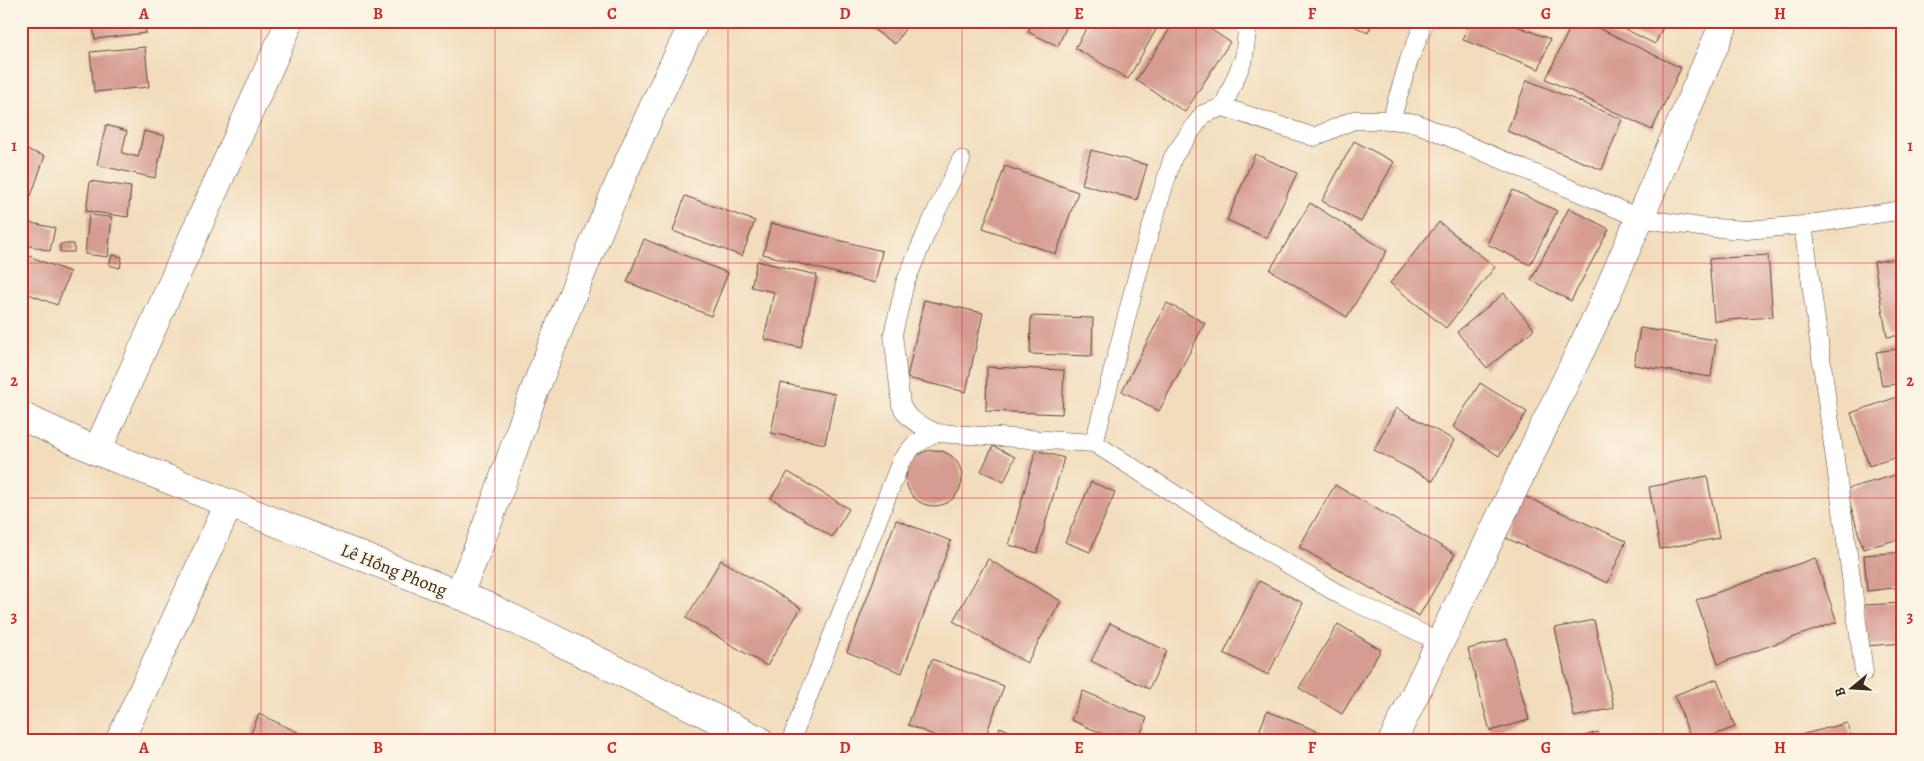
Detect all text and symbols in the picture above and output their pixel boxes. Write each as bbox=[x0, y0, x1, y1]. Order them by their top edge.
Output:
text: A bbox=[138, 3, 150, 25]
text: B bbox=[373, 3, 383, 25]
text: C bbox=[607, 3, 617, 25]
text: D bbox=[839, 3, 851, 25]
text: E bbox=[1074, 3, 1084, 25]
text: F bbox=[1308, 3, 1317, 25]
text: G bbox=[1541, 3, 1551, 25]
text: H bbox=[1774, 3, 1786, 25]
text: 1 bbox=[11, 135, 17, 157]
text: 1 bbox=[1907, 135, 1913, 157]
text: 2 bbox=[10, 370, 18, 392]
text: 2 bbox=[1906, 370, 1914, 392]
street label: Lê Hồng Phong bbox=[337, 538, 451, 602]
text: 3 bbox=[11, 606, 18, 628]
text: 3 bbox=[1907, 606, 1914, 628]
north arrow bbox=[1826, 664, 1876, 714]
text: B bbox=[1830, 685, 1851, 699]
text: A bbox=[138, 737, 150, 759]
text: B bbox=[373, 737, 383, 759]
text: C bbox=[607, 737, 617, 759]
text: D bbox=[839, 737, 851, 759]
text: E bbox=[1074, 737, 1084, 759]
text: F bbox=[1308, 737, 1317, 759]
text: G bbox=[1541, 737, 1551, 759]
text: H bbox=[1774, 737, 1786, 759]

